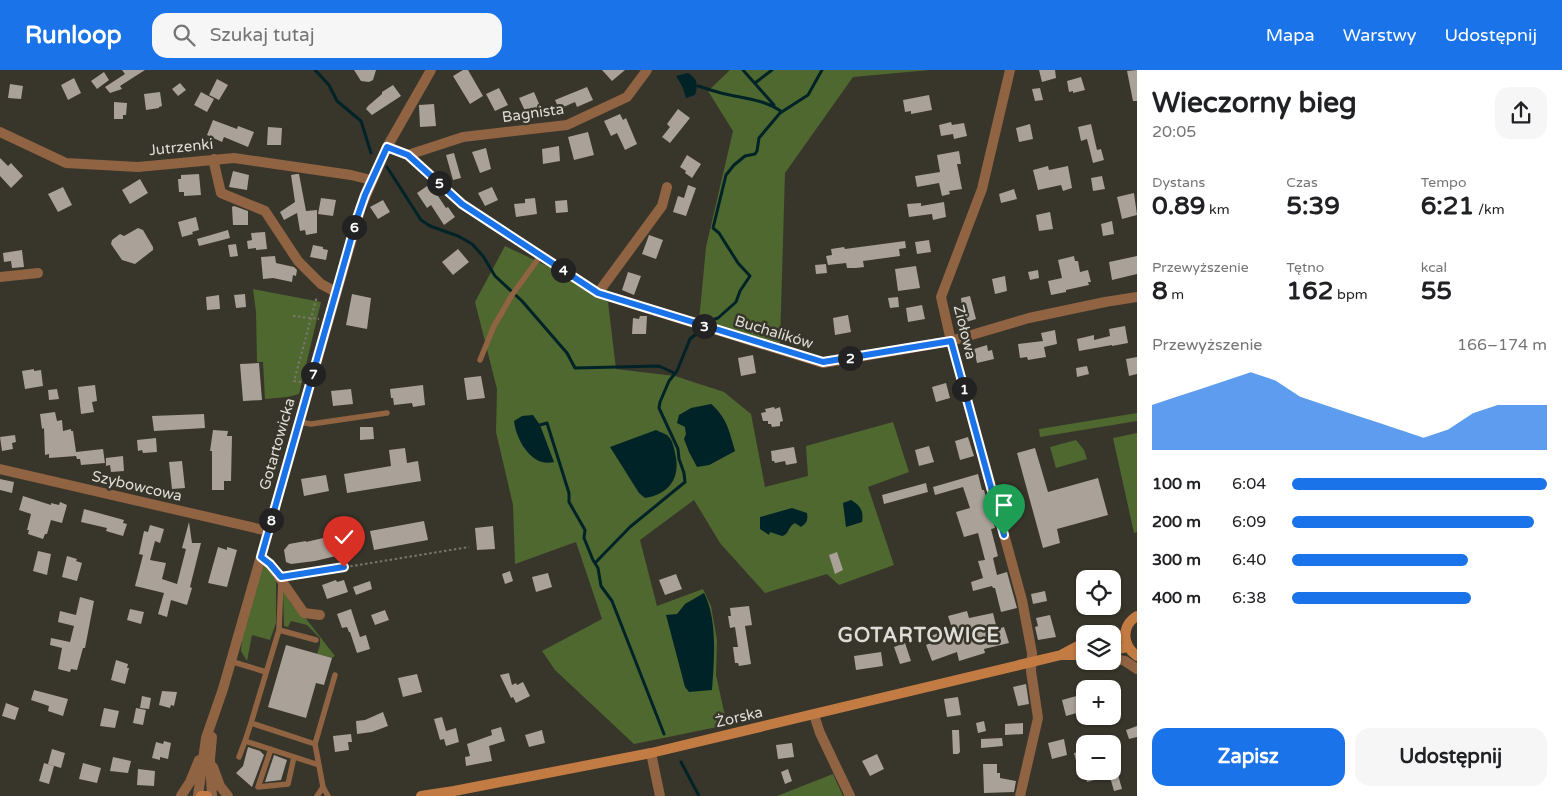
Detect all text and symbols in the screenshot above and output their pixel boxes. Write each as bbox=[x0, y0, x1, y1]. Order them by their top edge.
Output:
search box bbox=[152, 13, 502, 58]
text: Runloop bbox=[25, 21, 122, 50]
icon: search bbox=[170, 21, 198, 49]
text: Szukaj tutaj bbox=[210, 24, 315, 46]
text: Mapa bbox=[1266, 24, 1315, 46]
text: Warstwy bbox=[1343, 24, 1416, 46]
text: Udostępnij bbox=[1444, 24, 1537, 46]
text: Wieczorny bieg bbox=[1152, 86, 1357, 120]
button: share bbox=[1495, 87, 1547, 139]
street label: Bagnista bbox=[501, 100, 565, 126]
text: 20:05 bbox=[1152, 122, 1196, 142]
street label: Jutrzenki bbox=[148, 135, 214, 159]
pin: 5 bbox=[426, 170, 452, 196]
text: Dystans bbox=[1152, 174, 1205, 191]
text: Czas bbox=[1286, 174, 1318, 191]
text: Tempo bbox=[1421, 174, 1466, 191]
text: 5 bbox=[435, 175, 444, 192]
text: 0.89 bbox=[1152, 191, 1205, 221]
text: 5:39 bbox=[1286, 191, 1340, 221]
text: 6:21 bbox=[1421, 191, 1474, 221]
text: km bbox=[1205, 201, 1230, 218]
text: /km bbox=[1474, 201, 1505, 218]
pin: 6 bbox=[342, 214, 366, 240]
text: 6 bbox=[350, 219, 359, 236]
pin: 4 bbox=[550, 258, 576, 282]
text: Przewyższenie bbox=[1152, 259, 1249, 276]
text: Tętno bbox=[1286, 259, 1324, 276]
text: kcal bbox=[1421, 259, 1447, 276]
text: 4 bbox=[559, 262, 568, 279]
text: 8 bbox=[1152, 276, 1168, 306]
text: 162 bbox=[1286, 276, 1333, 306]
text: 55 bbox=[1421, 276, 1452, 306]
text: m bbox=[1168, 286, 1184, 303]
text: bpm bbox=[1333, 286, 1368, 303]
street label: Ziołowa bbox=[950, 303, 980, 361]
street label: Buchalików bbox=[732, 311, 816, 353]
pin: 3 bbox=[692, 314, 716, 338]
text: 3 bbox=[700, 318, 709, 335]
text: Przewyższenie bbox=[1152, 335, 1262, 355]
text: 166–174 m bbox=[1457, 335, 1547, 355]
pin: 2 bbox=[838, 346, 862, 370]
text: 2 bbox=[846, 350, 855, 367]
pin: 7 bbox=[300, 362, 326, 386]
text: 7 bbox=[309, 366, 318, 383]
pin: 1 bbox=[952, 376, 976, 402]
text: 1 bbox=[960, 381, 969, 398]
street label: Gotartowicka bbox=[255, 396, 299, 492]
street label: Szybowcowa bbox=[90, 467, 184, 505]
text: 100 m bbox=[1152, 474, 1201, 494]
text: 6:04 bbox=[1232, 474, 1266, 494]
pin bbox=[983, 484, 1025, 535]
icon: arrive bbox=[990, 491, 1018, 519]
pin: 8 bbox=[258, 508, 284, 532]
text: 8 bbox=[267, 512, 276, 529]
text: 200 m bbox=[1152, 512, 1201, 532]
text: 6:09 bbox=[1232, 512, 1266, 532]
pin bbox=[323, 516, 365, 567]
icon: check bbox=[330, 523, 358, 551]
text: 300 m bbox=[1152, 550, 1201, 570]
text: 6:40 bbox=[1232, 550, 1266, 570]
map controls bbox=[1076, 570, 1121, 780]
button: locate bbox=[1076, 570, 1121, 615]
text: 400 m bbox=[1152, 588, 1201, 608]
text: 6:38 bbox=[1232, 588, 1266, 608]
district label: GOTARTOWICE bbox=[838, 624, 1000, 648]
button: layers bbox=[1076, 625, 1121, 670]
button: + bbox=[1076, 680, 1121, 725]
street label: Żorska bbox=[714, 703, 764, 731]
button: Zapisz bbox=[1152, 728, 1345, 786]
button: Udostępnij bbox=[1355, 728, 1547, 786]
button: − bbox=[1076, 735, 1121, 780]

